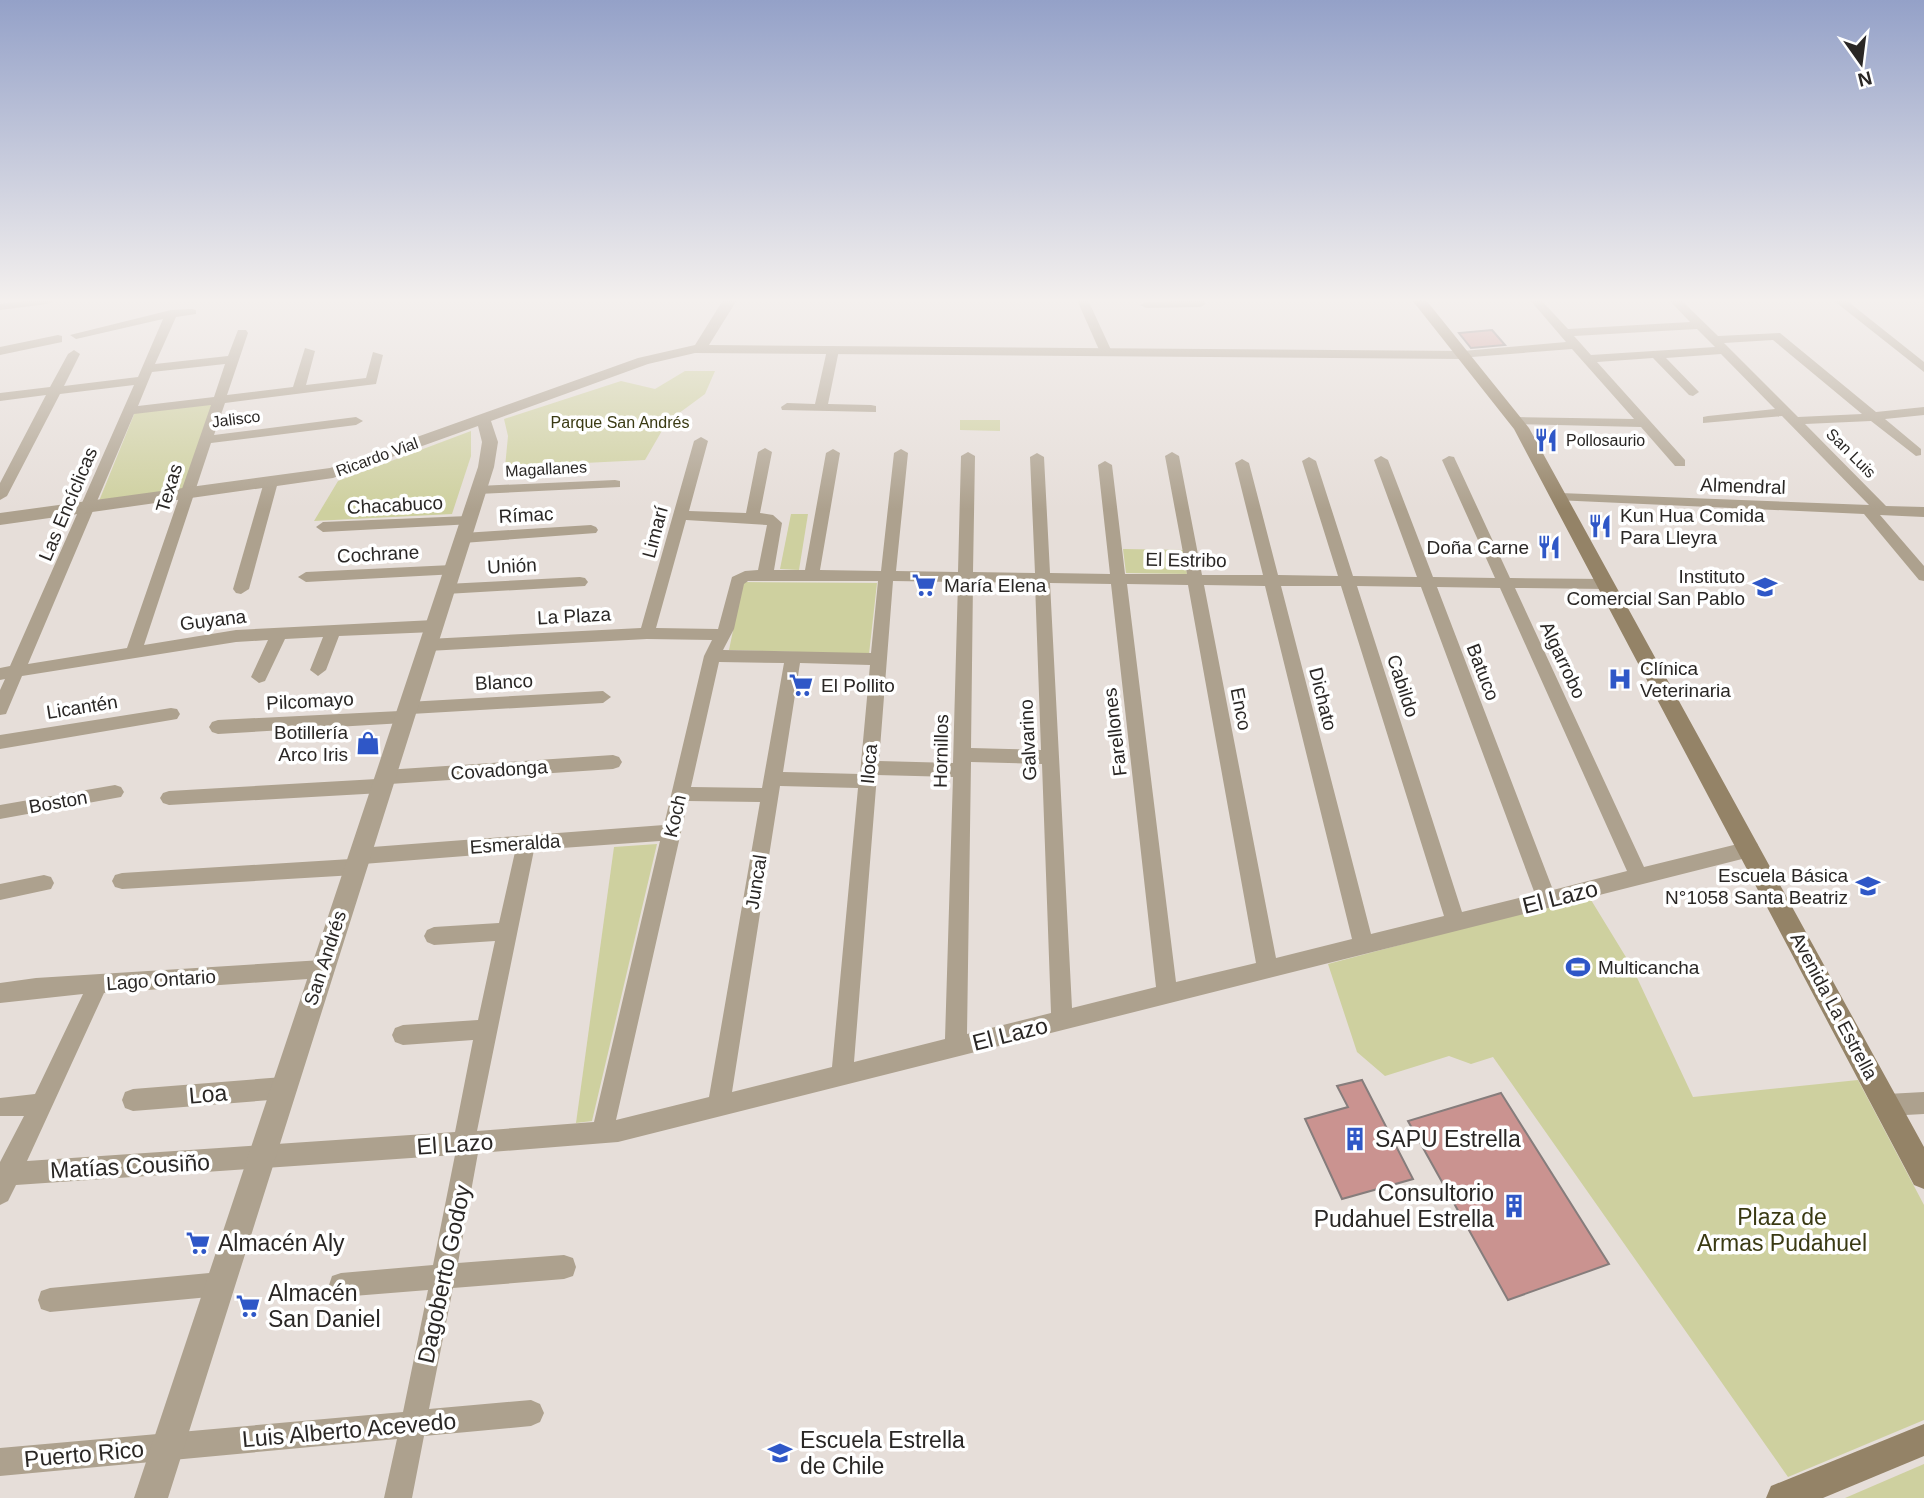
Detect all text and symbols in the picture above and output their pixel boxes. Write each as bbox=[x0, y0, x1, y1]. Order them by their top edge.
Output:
north arrow bbox=[1826, 28, 1896, 98]
text: N bbox=[1856, 67, 1874, 91]
street label: Jalisco bbox=[211, 408, 261, 430]
park label: Parque San Andrés bbox=[551, 414, 689, 431]
street label: San Luis bbox=[1823, 425, 1879, 481]
restaurant icon: Pollosaurio bbox=[1532, 426, 1560, 454]
place label: Pollosaurio bbox=[1566, 432, 1645, 449]
street label: Ricardo Vial bbox=[334, 434, 420, 480]
street label: Las Encíclicas bbox=[35, 444, 101, 564]
street label: Magallanes bbox=[505, 458, 587, 480]
street label: Texas bbox=[152, 461, 186, 515]
street label: Almendral bbox=[1700, 474, 1786, 498]
street label: Chacabuco bbox=[346, 492, 444, 518]
street label: Rímac bbox=[498, 503, 554, 527]
street label: Limarí bbox=[638, 503, 672, 560]
place label: Kun Hua Comida Para Lleyra bbox=[1620, 505, 1765, 548]
restaurant icon: Kun Hua Comida Para Lleyra bbox=[1586, 512, 1614, 540]
restaurant icon: Doña Carne bbox=[1535, 533, 1563, 561]
place label: Doña Carne bbox=[1427, 537, 1529, 558]
street label: Cochrane bbox=[336, 541, 420, 567]
street label: El Estribo bbox=[1145, 549, 1227, 571]
street label: Unión bbox=[487, 554, 537, 578]
place label: Instituto Comercial San Pablo bbox=[1567, 566, 1745, 609]
supermarket icon: María Elena bbox=[910, 571, 938, 599]
school or university icon: Instituto Comercial San Pablo bbox=[1751, 573, 1779, 601]
place label: María Elena bbox=[944, 575, 1047, 596]
street label: La Plaza bbox=[537, 604, 612, 628]
street label: Guyana bbox=[179, 605, 248, 634]
street label: Algarrobo bbox=[1536, 618, 1590, 702]
street label: Batuco bbox=[1463, 641, 1503, 703]
street label: Cabildo bbox=[1383, 652, 1423, 720]
place label: Clínica Veterinaria bbox=[1640, 658, 1731, 701]
street label: Dichato bbox=[1305, 665, 1341, 733]
hospital icon: Clínica Veterinaria bbox=[1606, 665, 1634, 693]
street label: Blanco bbox=[474, 670, 534, 694]
supermarket icon: El Pollito bbox=[787, 671, 815, 699]
place label: El Pollito bbox=[821, 675, 895, 696]
street label: Enco bbox=[1227, 686, 1255, 732]
street label: Farellones bbox=[1099, 687, 1131, 777]
street label: Pilcomayo bbox=[266, 688, 354, 714]
street label: Licantén bbox=[45, 691, 119, 723]
street label: Galvarino bbox=[1015, 699, 1041, 781]
street label: Hornillos bbox=[930, 714, 952, 788]
place label: Botillería Arco Iris bbox=[274, 722, 348, 765]
shop icon: Botillería Arco Iris bbox=[354, 729, 382, 757]
street label: Iloca bbox=[857, 743, 881, 785]
street label: Covadonga bbox=[450, 756, 549, 784]
street label: Boston bbox=[27, 787, 89, 817]
street label: Koch bbox=[660, 793, 690, 839]
street label: Esmeralda bbox=[469, 830, 561, 858]
street label: Juncal bbox=[741, 853, 771, 911]
place label: Escuela Básica N°1058 Santa Beatriz bbox=[1665, 865, 1848, 908]
school or university icon: Escuela Básica N°1058 Santa Beatriz bbox=[1854, 872, 1882, 900]
street label: El Lazo bbox=[1520, 875, 1600, 919]
street label: San Andrés bbox=[300, 908, 350, 1008]
street label: Avenida La Estrella bbox=[1786, 929, 1882, 1083]
sports icon: Multicancha bbox=[1564, 953, 1592, 981]
place label: Multicancha bbox=[1598, 957, 1700, 978]
street label: Lago Ontario bbox=[105, 966, 217, 994]
street label: El Lazo bbox=[970, 1012, 1050, 1056]
street label: Loa bbox=[188, 1079, 228, 1109]
building icon: SAPU Estrella bbox=[1341, 1125, 1369, 1153]
place label: SAPU Estrella bbox=[1375, 1126, 1521, 1152]
street label: El Lazo bbox=[416, 1128, 494, 1160]
street label: Matías Cousiño bbox=[50, 1149, 210, 1183]
place label: Consultorio Pudahuel Estrella bbox=[1314, 1180, 1494, 1232]
street label: Dagoberto Godoy bbox=[412, 1182, 476, 1366]
building icon: Consultorio Pudahuel Estrella bbox=[1500, 1192, 1528, 1220]
park label: Plaza de Armas Pudahuel bbox=[1697, 1204, 1867, 1256]
supermarket icon: Almacén Aly bbox=[184, 1229, 212, 1257]
place label: Almacén Aly bbox=[218, 1230, 345, 1256]
place label: Almacén San Daniel bbox=[268, 1280, 381, 1332]
supermarket icon: Almacén San Daniel bbox=[234, 1292, 262, 1320]
street label: Luis Alberto Acevedo bbox=[241, 1408, 457, 1452]
place label: Escuela Estrella de Chile bbox=[800, 1427, 965, 1479]
street label: Puerto Rico bbox=[23, 1436, 145, 1472]
school or university icon: Escuela Estrella de Chile bbox=[766, 1439, 794, 1467]

